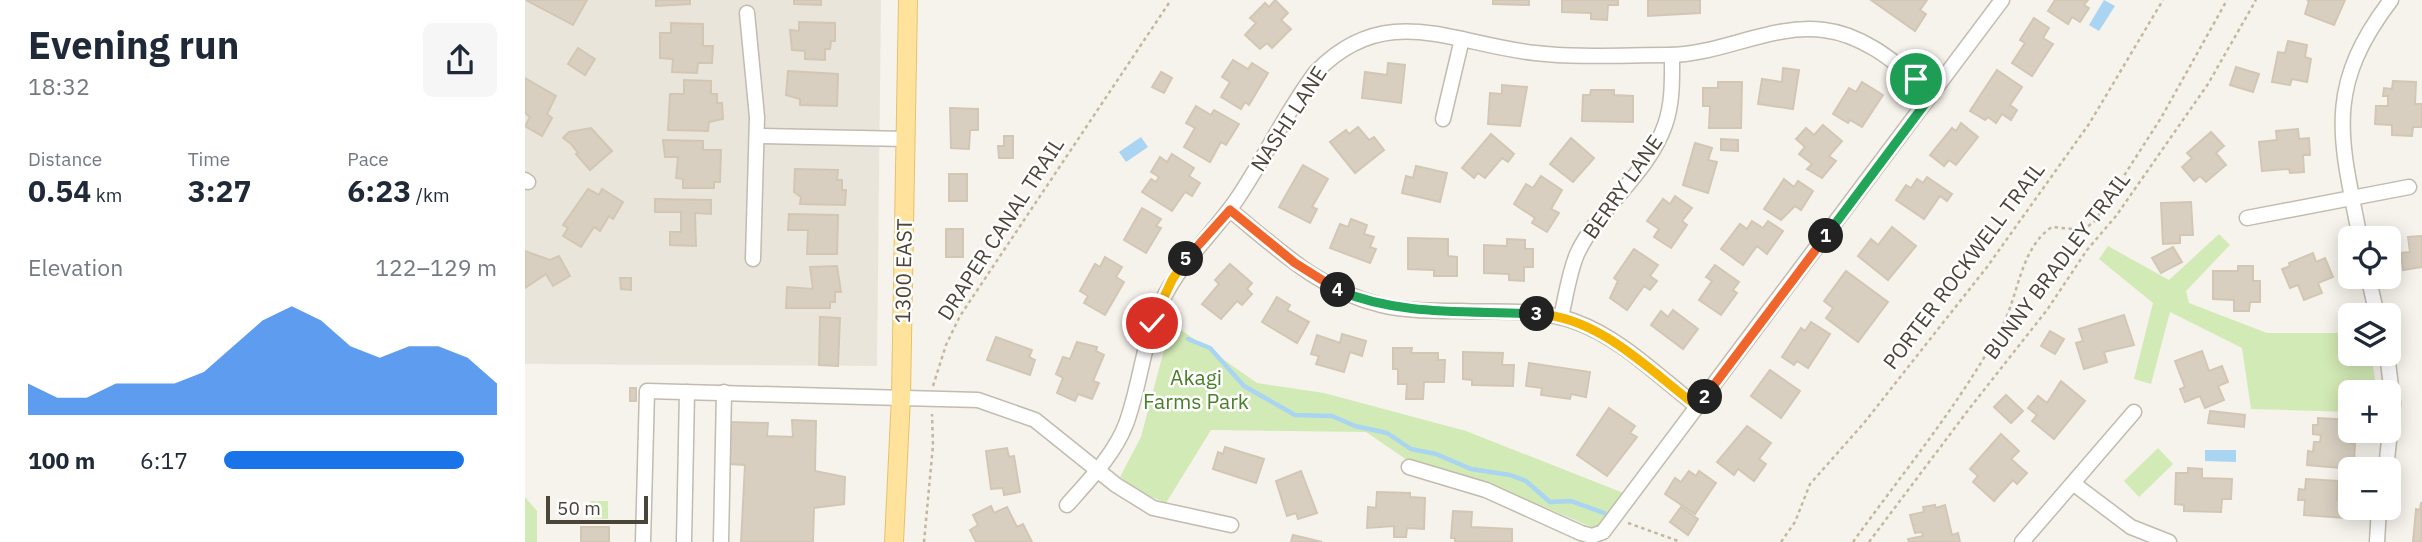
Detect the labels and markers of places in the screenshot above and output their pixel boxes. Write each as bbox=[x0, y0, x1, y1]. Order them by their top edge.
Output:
pin bbox=[1886, 49, 1946, 109]
pin: 1 bbox=[1809, 218, 1843, 254]
pin: 5 bbox=[1169, 242, 1203, 276]
pin: 4 bbox=[1321, 272, 1355, 308]
pin bbox=[1122, 293, 1182, 353]
pin: 3 bbox=[1520, 296, 1555, 332]
pin: 2 bbox=[1687, 380, 1723, 414]

